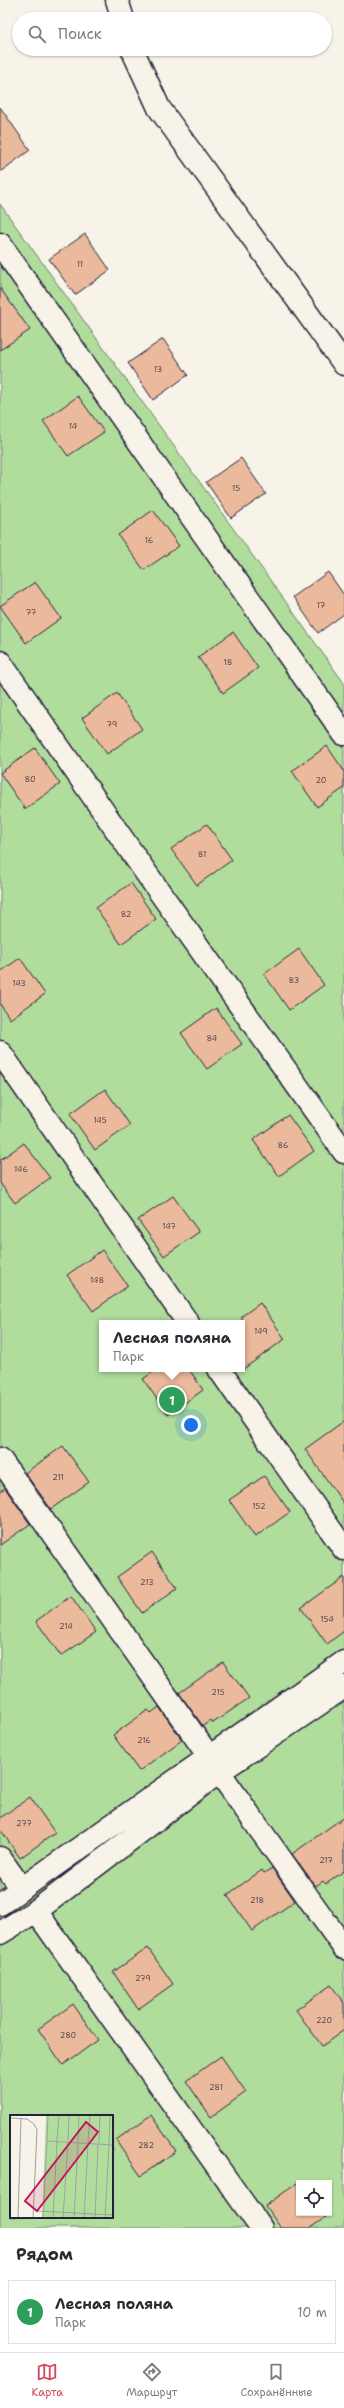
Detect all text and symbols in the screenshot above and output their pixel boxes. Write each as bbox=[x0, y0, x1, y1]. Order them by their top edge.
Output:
search box bbox=[12, 12, 332, 56]
icon: search bbox=[26, 23, 48, 45]
text: Поиск bbox=[58, 24, 102, 44]
house number: 11 bbox=[77, 259, 83, 270]
house number: 13 bbox=[154, 364, 162, 375]
house number: 14 bbox=[69, 421, 78, 432]
house number: 15 bbox=[232, 483, 240, 494]
house number: 16 bbox=[145, 535, 154, 546]
house number: 17 bbox=[317, 600, 326, 611]
house number: 77 bbox=[26, 607, 37, 618]
house number: 18 bbox=[224, 657, 232, 668]
house number: 79 bbox=[107, 719, 117, 730]
house number: 80 bbox=[24, 774, 36, 785]
house number: 20 bbox=[316, 775, 326, 786]
house number: 81 bbox=[198, 849, 206, 860]
house number: 82 bbox=[121, 909, 132, 920]
house number: 83 bbox=[289, 975, 299, 986]
house number: 143 bbox=[12, 978, 26, 989]
house number: 84 bbox=[207, 1033, 218, 1044]
house number: 145 bbox=[93, 1115, 107, 1126]
house number: 86 bbox=[278, 1140, 289, 1151]
house number: 146 bbox=[14, 1164, 28, 1175]
house number: 147 bbox=[162, 1221, 176, 1232]
house number: 148 bbox=[90, 1275, 104, 1286]
popup bbox=[99, 1320, 245, 1372]
house number: 149 bbox=[254, 1326, 268, 1337]
text: Лесная поляна bbox=[113, 1328, 231, 1348]
text: Парк bbox=[113, 1348, 144, 1365]
pin: 1 bbox=[159, 1385, 185, 1415]
your location bbox=[181, 1415, 201, 1435]
house number: 211 bbox=[52, 1472, 64, 1483]
house number: 152 bbox=[252, 1501, 266, 1512]
house number: 213 bbox=[140, 1577, 154, 1588]
house number: 154 bbox=[320, 1614, 334, 1625]
house number: 214 bbox=[59, 1621, 73, 1632]
house number: 215 bbox=[211, 1687, 225, 1698]
house number: 216 bbox=[137, 1735, 151, 1746]
house number: 277 bbox=[16, 1818, 32, 1829]
house number: 217 bbox=[319, 1855, 333, 1866]
house number: 218 bbox=[250, 1895, 264, 1906]
house number: 279 bbox=[135, 1973, 151, 1984]
house number: 220 bbox=[316, 2015, 332, 2026]
house number: 280 bbox=[60, 2030, 76, 2041]
house number: 281 bbox=[209, 2082, 223, 2093]
inset map bbox=[10, 2115, 113, 2218]
house number: 282 bbox=[138, 2140, 154, 2151]
map controls bbox=[296, 2180, 332, 2216]
button: locate bbox=[296, 2180, 332, 2216]
text: Рядом bbox=[16, 2243, 73, 2265]
text: Лесная поляна bbox=[55, 2294, 173, 2314]
text: 1 bbox=[27, 2304, 33, 2321]
text: 10 m bbox=[297, 2304, 327, 2321]
text: Парк bbox=[55, 2314, 86, 2331]
tab: Карта bbox=[32, 2361, 63, 2400]
tab: Маршрут bbox=[126, 2361, 177, 2400]
tab: Сохранённые bbox=[241, 2361, 312, 2400]

